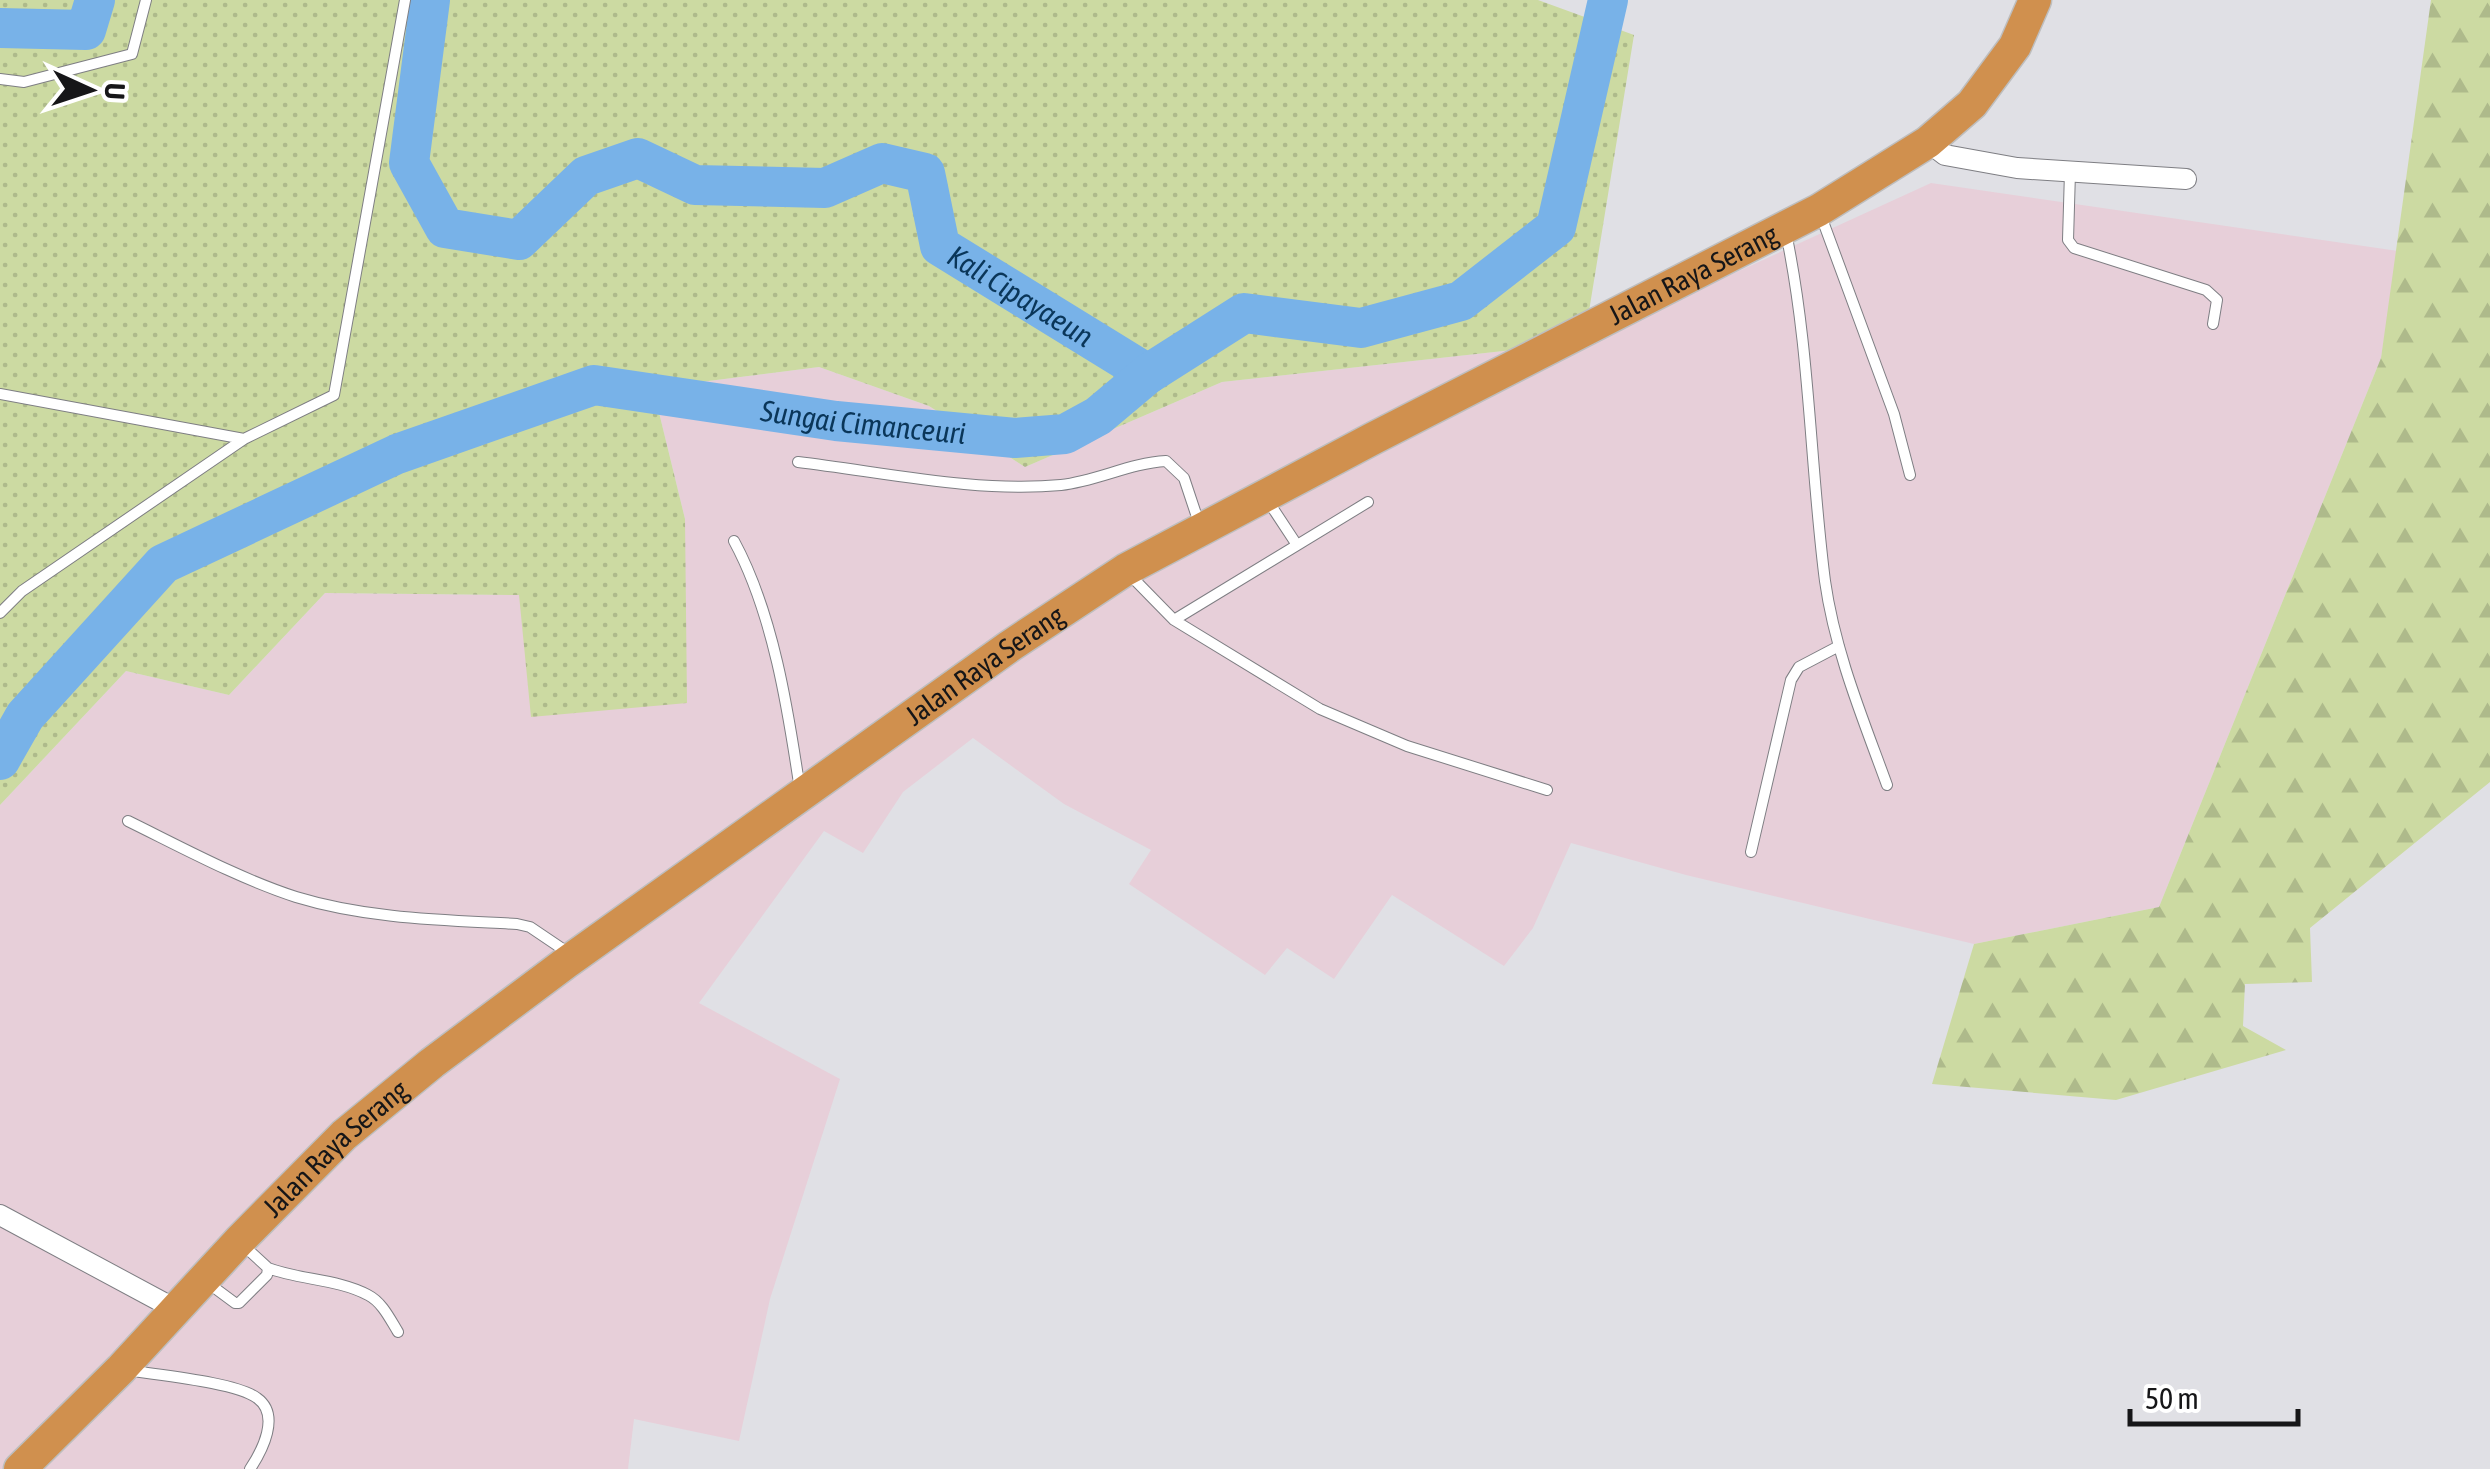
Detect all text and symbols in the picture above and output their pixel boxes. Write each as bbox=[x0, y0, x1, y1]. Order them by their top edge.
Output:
north arrow bbox=[40, 40, 140, 140]
text: U bbox=[99, 82, 131, 100]
street label: Jalan Raya Serang bbox=[1603, 218, 1783, 331]
water label: Kali Cipayaeun bbox=[942, 238, 1100, 353]
water label: Sungai Cimanceuri bbox=[758, 393, 967, 450]
street label: Jalan Raya Serang bbox=[899, 599, 1070, 732]
street label: Jalan Raya Serang bbox=[256, 1074, 414, 1223]
scale bar bbox=[2130, 1364, 2298, 1426]
text: 50 m bbox=[2145, 1381, 2199, 1415]

